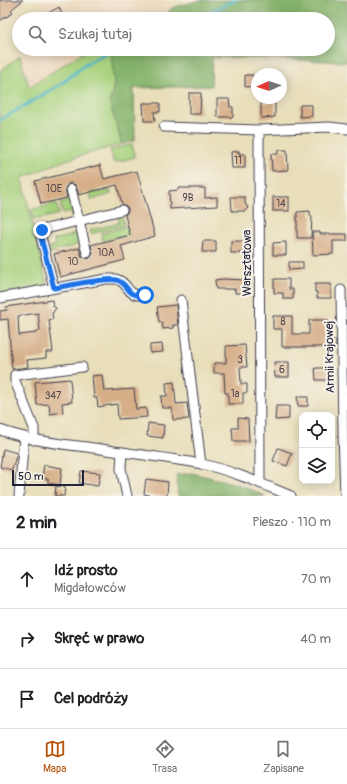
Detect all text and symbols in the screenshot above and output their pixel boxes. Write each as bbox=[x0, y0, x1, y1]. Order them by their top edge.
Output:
search box bbox=[12, 12, 335, 56]
icon: search bbox=[26, 23, 48, 45]
text: Szukaj tutaj bbox=[58, 25, 132, 44]
north arrow bbox=[251, 68, 287, 104]
house number: 11 bbox=[234, 155, 242, 167]
house number: 10E bbox=[46, 183, 62, 195]
house number: 9B bbox=[183, 192, 194, 204]
house number: 14 bbox=[276, 198, 286, 210]
route end bbox=[33, 221, 51, 239]
street label: Warsztatowa bbox=[240, 229, 255, 296]
house number: 10A bbox=[97, 247, 115, 259]
house number: 10 bbox=[68, 256, 79, 268]
route start bbox=[136, 286, 154, 304]
house number: 8 bbox=[280, 316, 286, 328]
street label: Armii Krajowej bbox=[322, 320, 338, 393]
house number: 3 bbox=[237, 354, 243, 366]
house number: 6 bbox=[279, 364, 285, 376]
house number: 1a bbox=[231, 388, 240, 400]
house number: 347 bbox=[45, 390, 62, 402]
map controls bbox=[299, 412, 335, 484]
button: locate bbox=[299, 412, 335, 448]
button: layers bbox=[299, 448, 335, 484]
scale bar bbox=[12, 468, 84, 487]
text: 50 m bbox=[18, 470, 44, 483]
text: 2 min bbox=[16, 512, 57, 533]
text: Pieszo · 110 m bbox=[252, 514, 331, 530]
text: Idź prosto bbox=[54, 561, 118, 580]
icon: ahead bbox=[16, 568, 38, 590]
text: 70 m bbox=[301, 571, 331, 587]
text: Migdałowców bbox=[54, 580, 126, 596]
icon: right bbox=[16, 628, 38, 650]
text: Skręć w prawo bbox=[54, 629, 144, 648]
text: 40 m bbox=[300, 631, 331, 647]
icon: arrive bbox=[16, 688, 38, 710]
text: Cel podróży bbox=[54, 689, 128, 708]
tab: Mapa bbox=[43, 738, 66, 775]
tab: Trasa bbox=[152, 738, 177, 775]
tab: Zapisane bbox=[263, 738, 304, 775]

